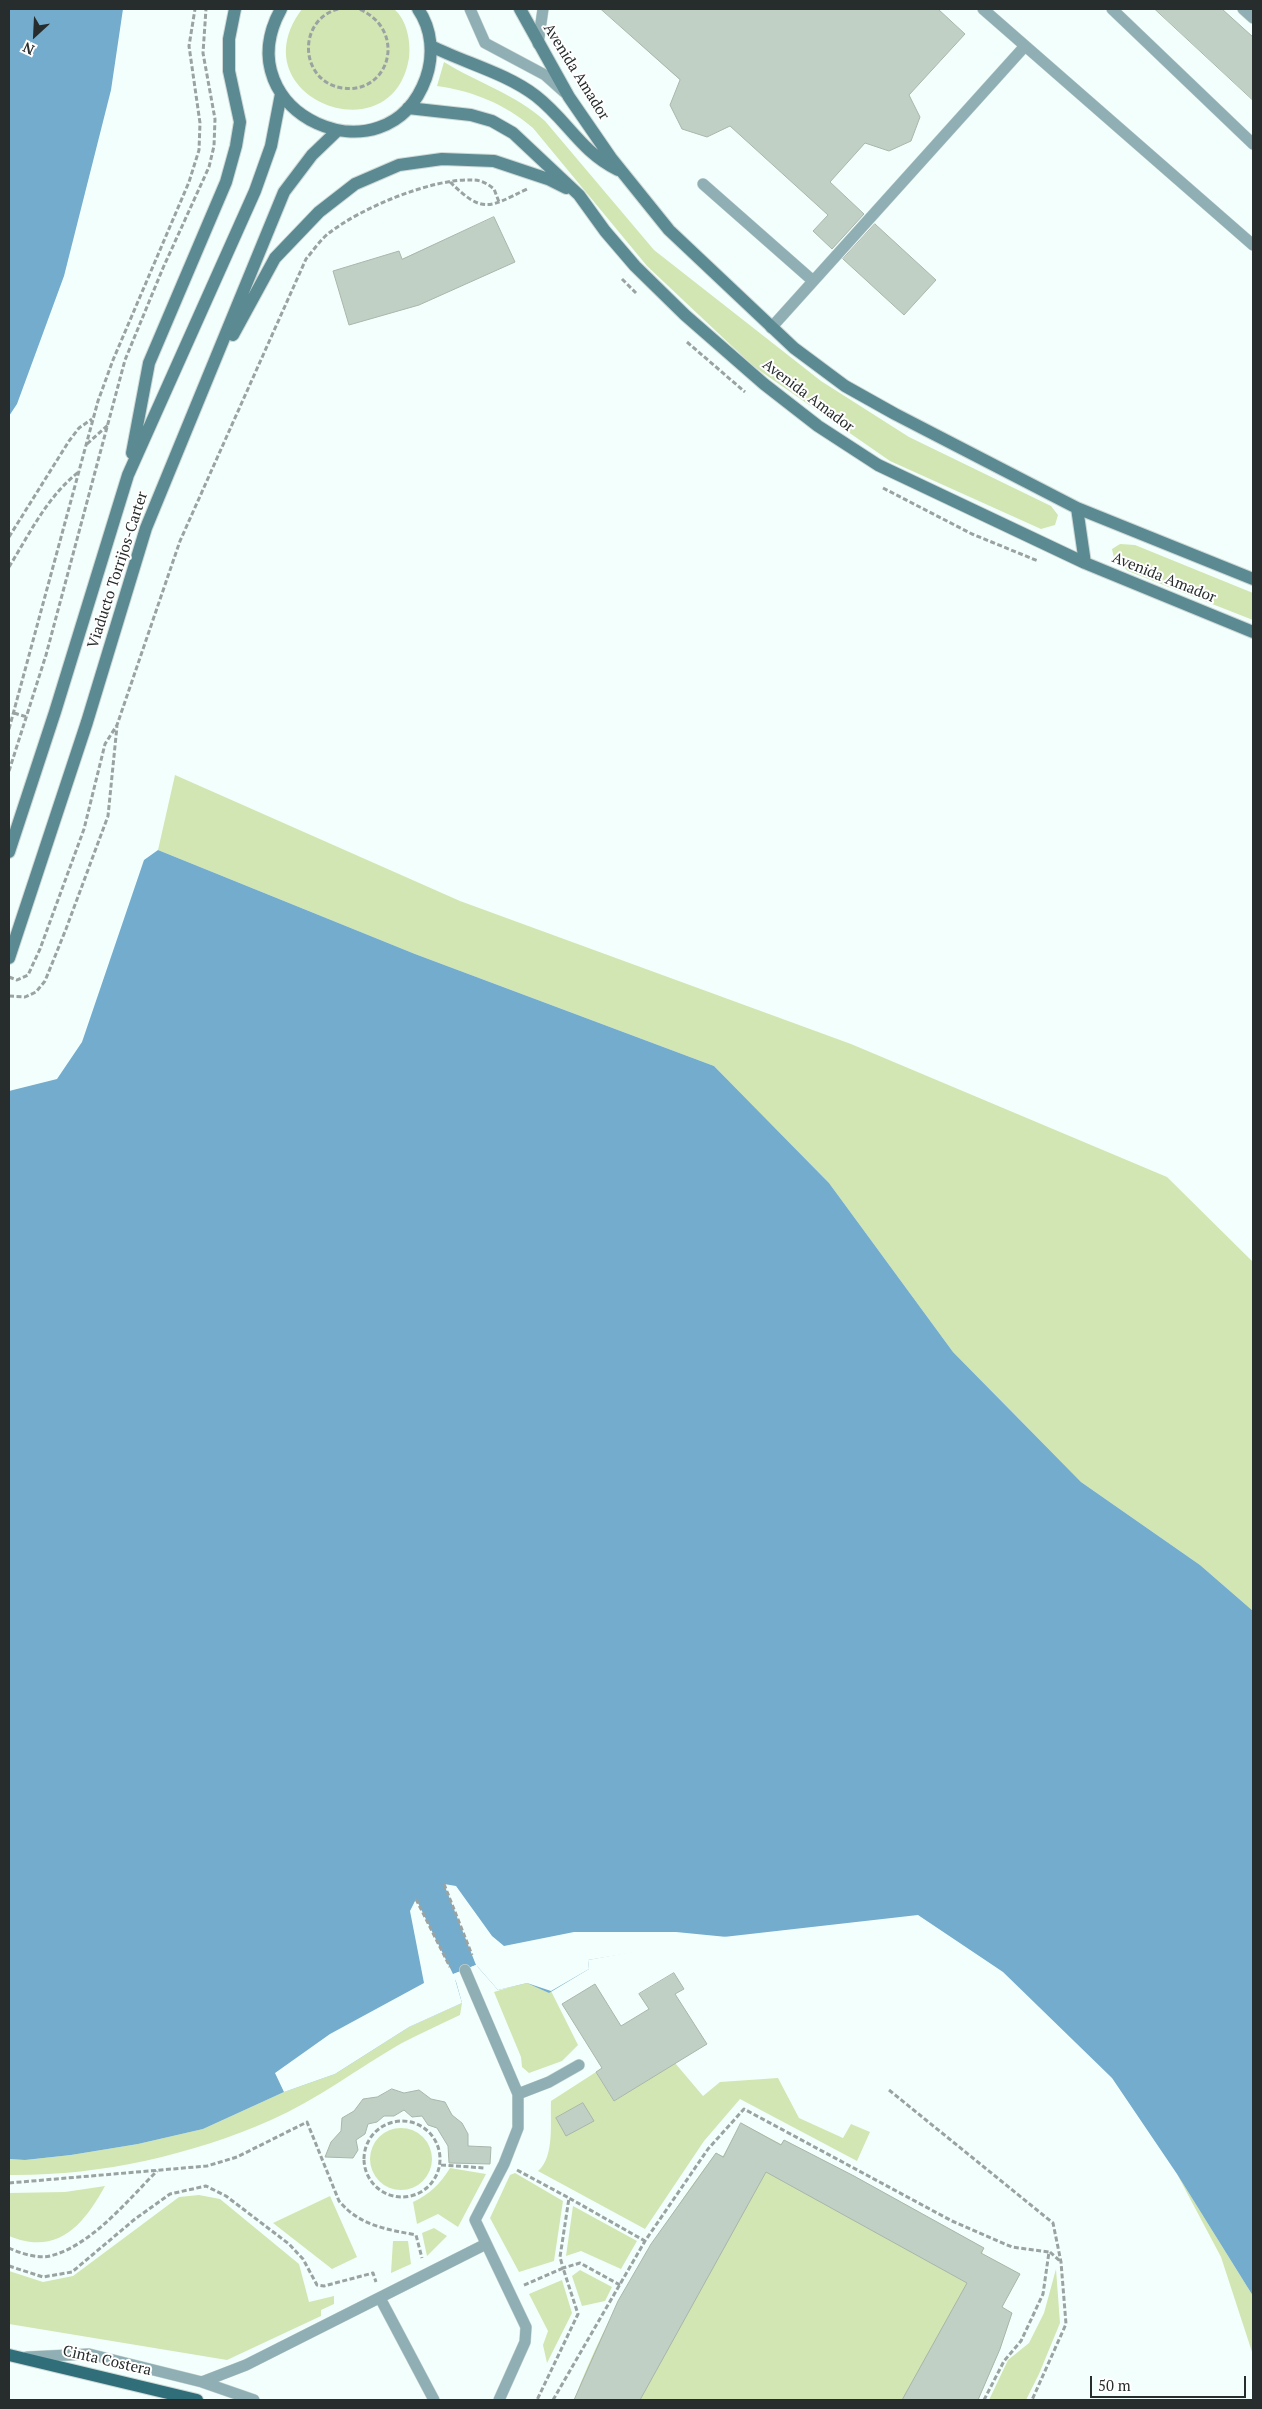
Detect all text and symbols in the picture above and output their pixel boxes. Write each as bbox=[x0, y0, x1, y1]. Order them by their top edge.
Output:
north arrow bbox=[10, 10, 60, 60]
street label: Avenida Amador bbox=[539, 21, 613, 123]
text: N bbox=[20, 38, 37, 60]
street label: Avenida Amador bbox=[759, 356, 857, 436]
street label: Viaducto Torrijos-Carter bbox=[84, 489, 152, 651]
street label: Avenida Amador bbox=[1110, 549, 1218, 607]
street label: Cinta Costera bbox=[61, 2342, 153, 2380]
scale bar bbox=[1092, 2366, 1248, 2398]
text: 50 m bbox=[1098, 2375, 1131, 2395]

